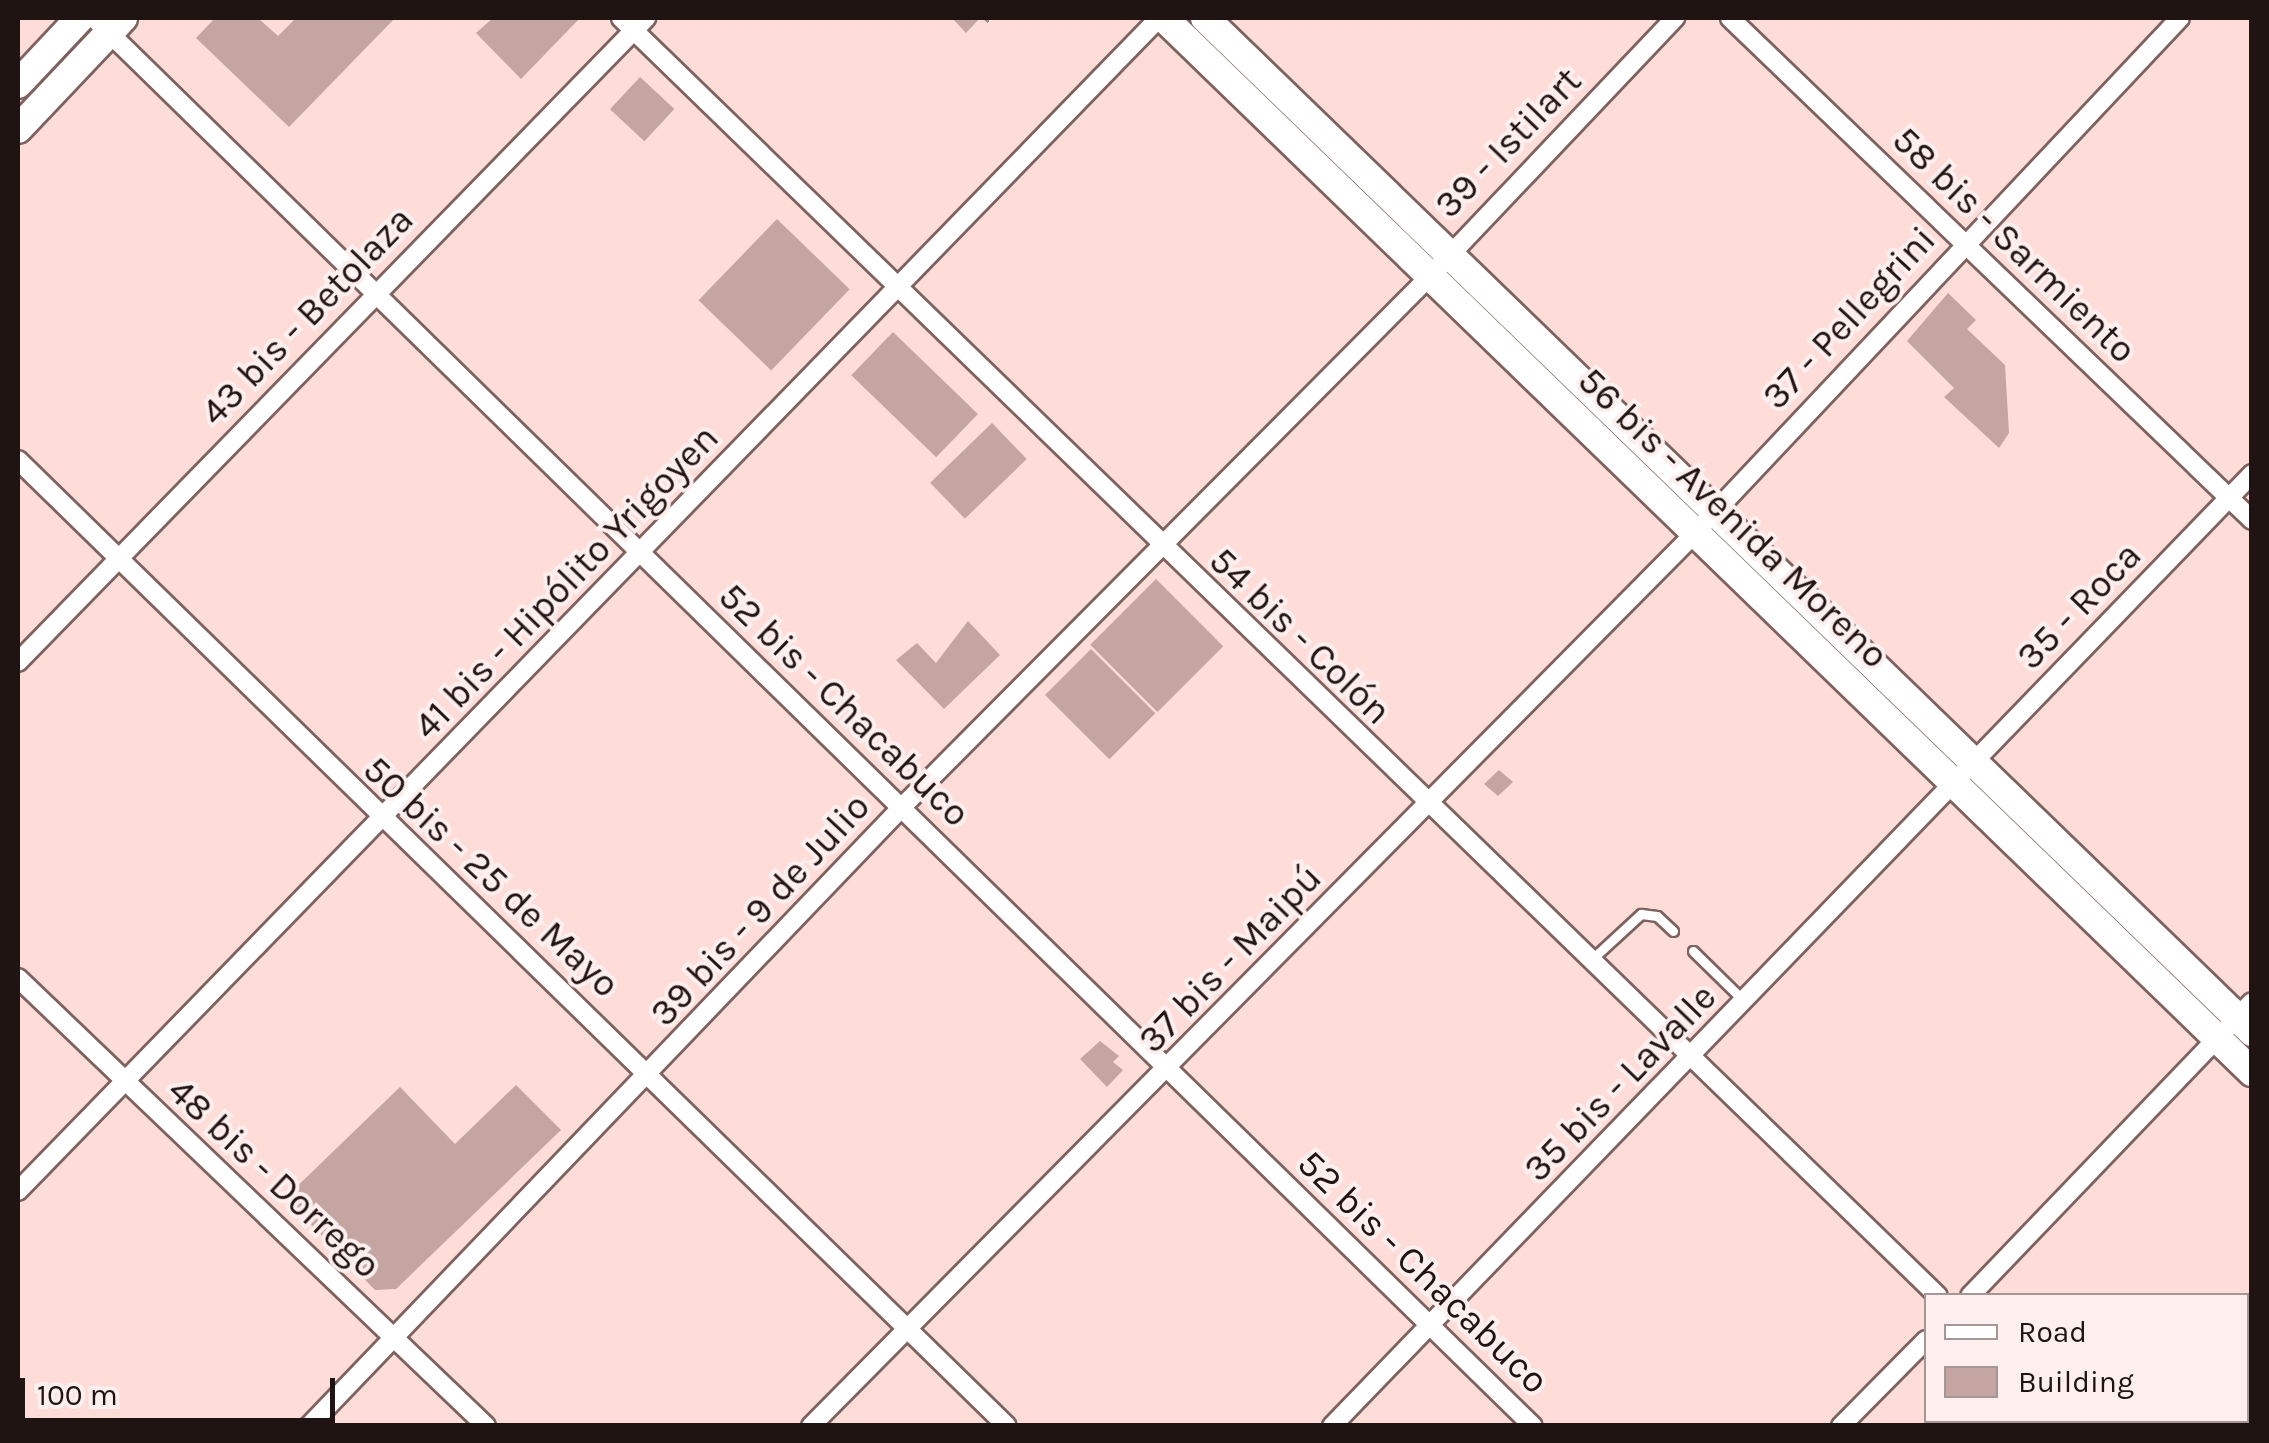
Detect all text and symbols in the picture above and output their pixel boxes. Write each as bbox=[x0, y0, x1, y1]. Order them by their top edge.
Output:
street label: 39 - Istilart bbox=[1425, 58, 1591, 228]
street label: 58 bis - Sarmiento bbox=[1883, 117, 2145, 373]
street label: 43 bis - Betolaza bbox=[191, 197, 423, 435]
street label: 37 - Pellegrini bbox=[1753, 217, 1945, 419]
street label: 56 bis - Avenida Moreno bbox=[1568, 358, 1898, 678]
street label: 41 bis - Hipólito Yrigoyen bbox=[404, 415, 728, 749]
street label: 35 - Roca bbox=[2007, 533, 2151, 679]
street label: 54 bis - Colón bbox=[1200, 538, 1400, 734]
street label: 52 bis - Chacabuco bbox=[709, 574, 979, 836]
street label: 50 bis - 25 de Mayo bbox=[354, 747, 628, 1007]
street label: 39 bis - 9 de Julio bbox=[640, 784, 880, 1036]
street label: 37 bis - Maipú bbox=[1129, 855, 1331, 1063]
street label: 35 bis - Lavalle bbox=[1514, 975, 1726, 1191]
street label: 48 bis - Dorrego bbox=[158, 1068, 390, 1288]
street label: 52 bis - Chacabuco bbox=[1288, 1141, 1558, 1403]
legend bbox=[1924, 1293, 2249, 1423]
text: Road bbox=[2018, 1314, 2087, 1350]
scale bar bbox=[25, 1358, 340, 1420]
text: Building bbox=[2018, 1364, 2134, 1400]
text: 100 m bbox=[37, 1377, 118, 1413]

